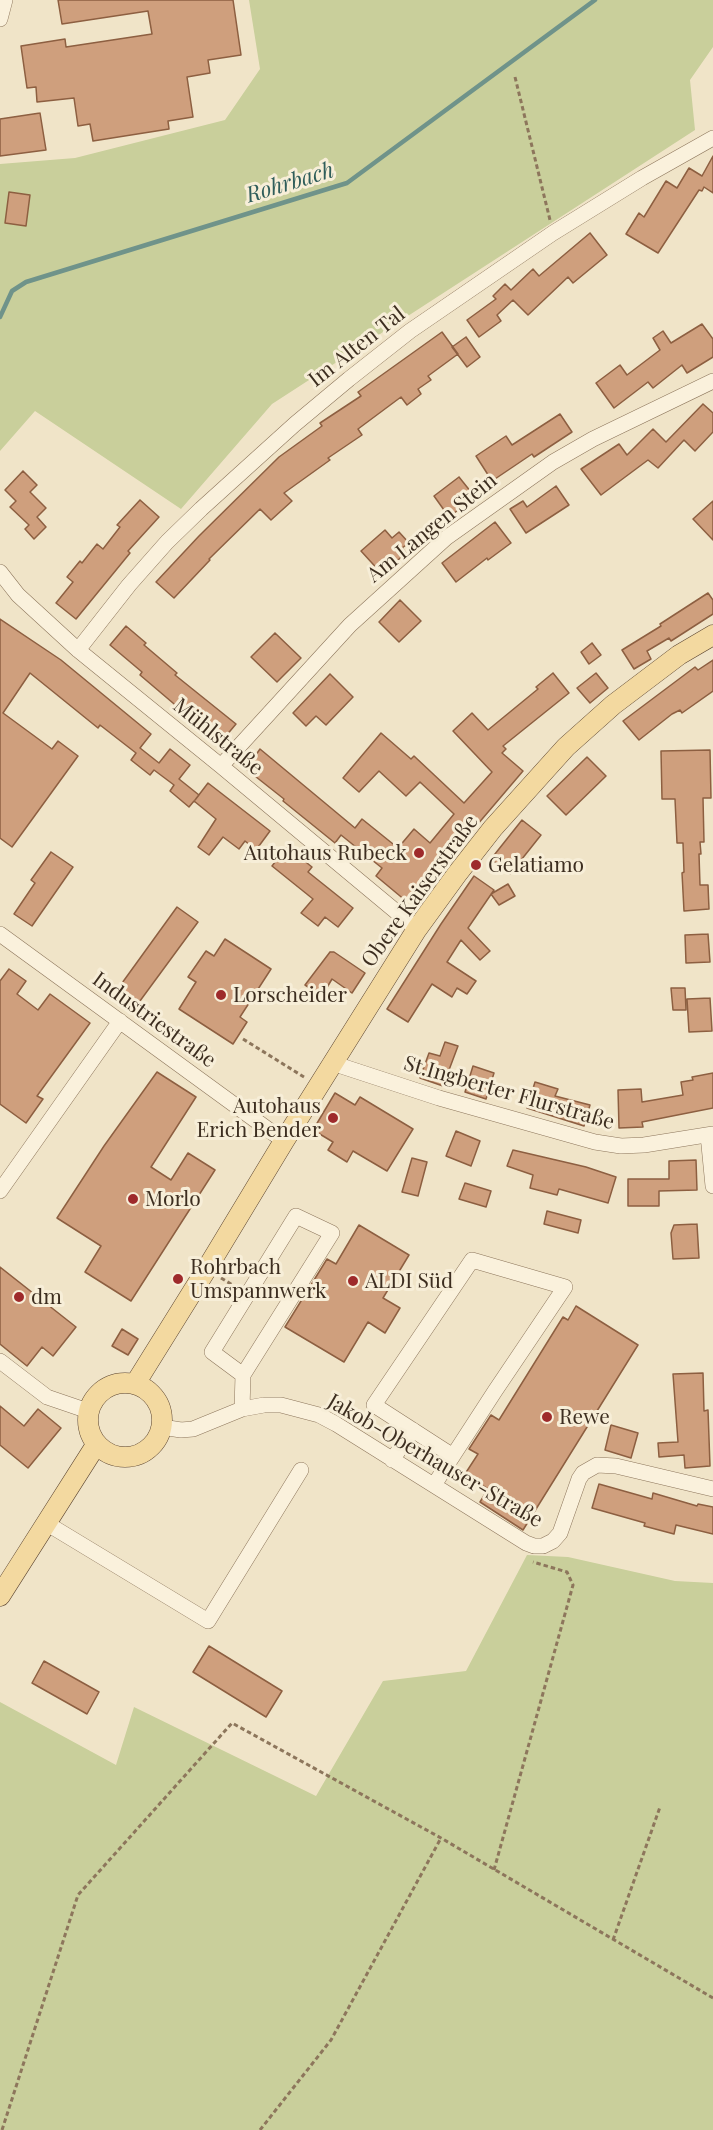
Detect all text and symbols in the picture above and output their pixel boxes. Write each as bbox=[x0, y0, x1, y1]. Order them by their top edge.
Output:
water label: Rohrbach bbox=[243, 157, 337, 209]
street label: Im Alten Tal bbox=[304, 302, 410, 392]
street label: Am Langen Stein bbox=[362, 468, 502, 588]
street label: Mühlstraße bbox=[168, 693, 268, 781]
street label: Obere Kaiserstraße bbox=[356, 810, 484, 972]
place label: Autohaus Rubeck bbox=[244, 840, 407, 866]
marker: Autohaus Rubeck bbox=[412, 846, 426, 860]
place label: Gelatiamo bbox=[488, 852, 584, 878]
marker: Gelatiamo bbox=[469, 858, 483, 872]
street label: Industriestraße bbox=[87, 967, 221, 1073]
place label: Lorscheider bbox=[233, 982, 347, 1008]
marker: Lorscheider bbox=[214, 988, 228, 1002]
street label: St.Ingberter Flurstraße bbox=[401, 1051, 617, 1135]
place label: Autohaus Erich Bender bbox=[197, 1093, 321, 1143]
marker: Autohaus Erich Bender bbox=[326, 1111, 340, 1125]
place label: Morlo bbox=[145, 1186, 201, 1212]
marker: Morlo bbox=[126, 1192, 140, 1206]
place label: Rohrbach Umspannwerk bbox=[190, 1254, 327, 1304]
place label: ALDI Süd bbox=[365, 1268, 453, 1294]
marker: Rohrbach Umspannwerk bbox=[171, 1272, 185, 1286]
marker: ALDI Süd bbox=[346, 1274, 360, 1288]
place label: dm bbox=[31, 1284, 62, 1310]
marker: dm bbox=[12, 1290, 26, 1304]
street label: Jakob-Oberhauser-Straße bbox=[323, 1389, 547, 1533]
place label: Rewe bbox=[559, 1404, 610, 1430]
marker: Rewe bbox=[540, 1410, 554, 1424]

